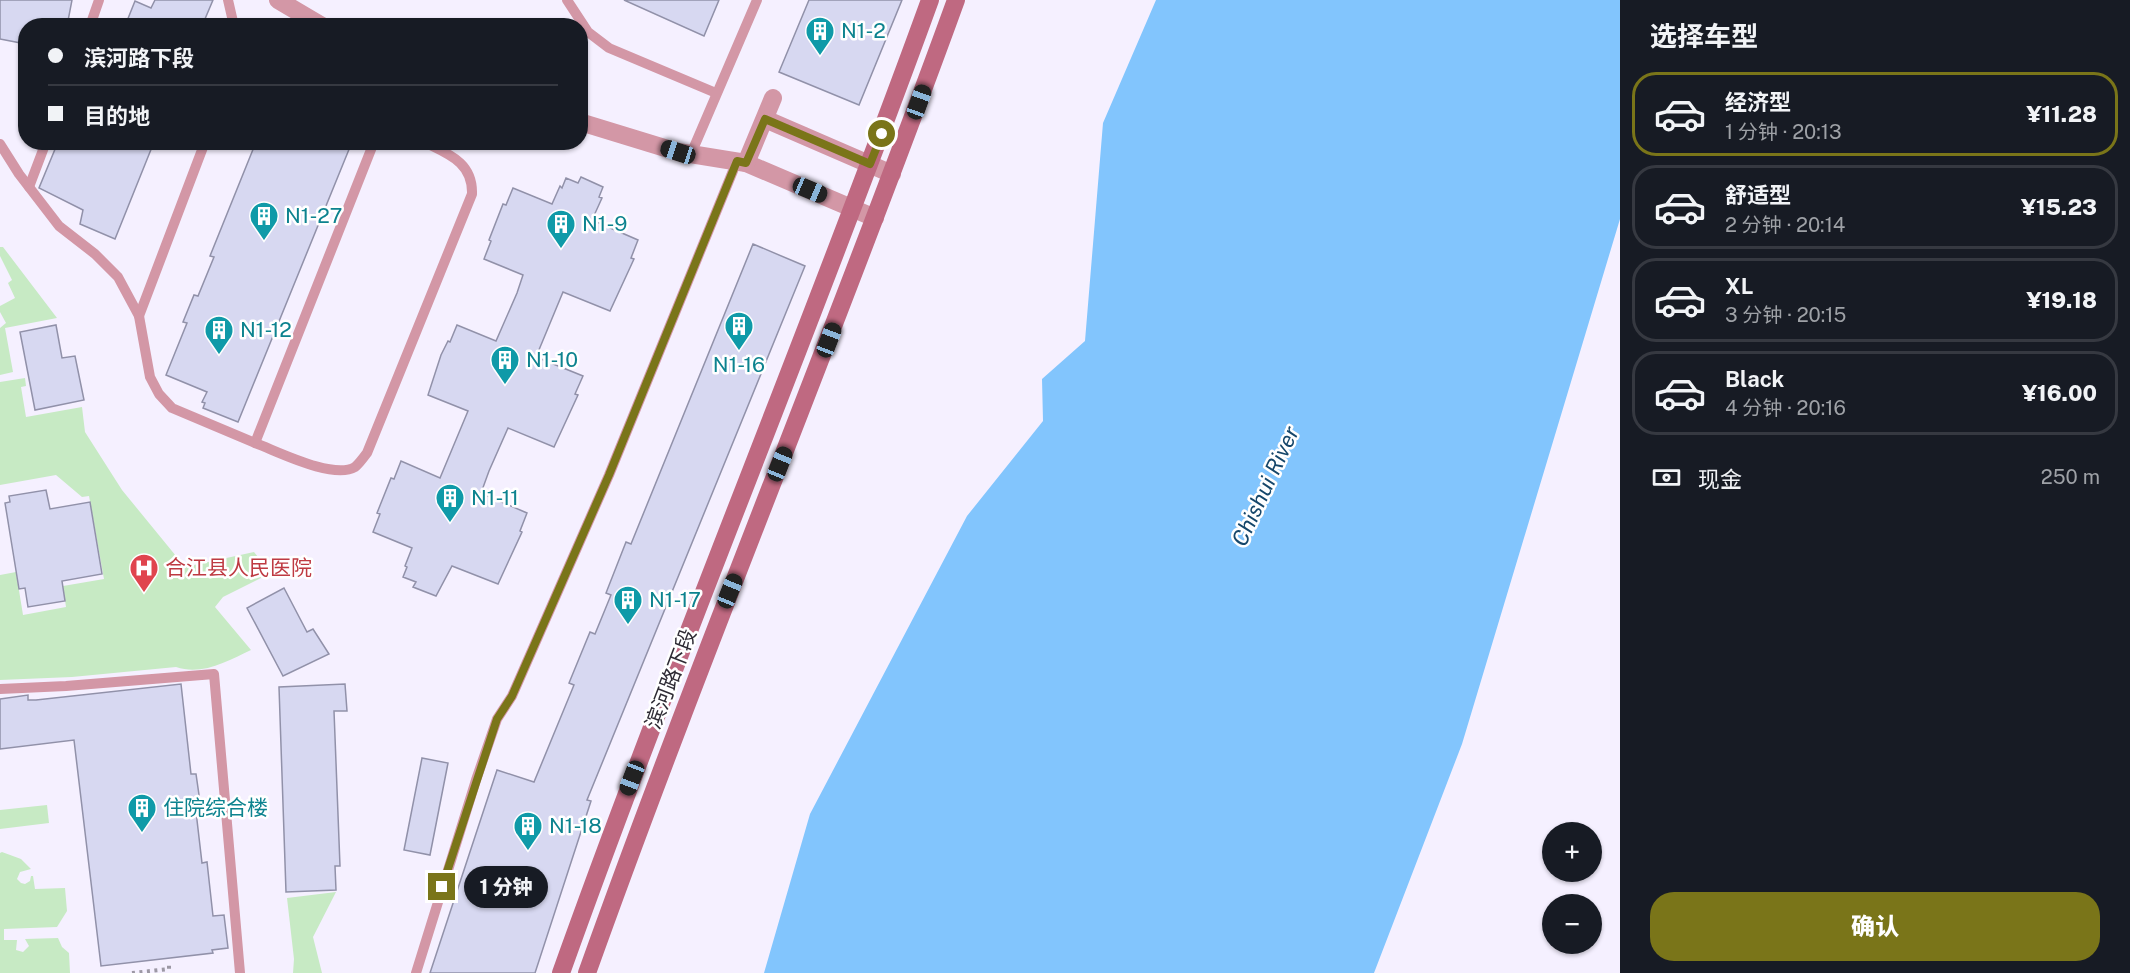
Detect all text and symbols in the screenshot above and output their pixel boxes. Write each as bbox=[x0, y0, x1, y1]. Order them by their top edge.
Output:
building icon: N1-2 bbox=[804, 15, 836, 57]
place label: N1-2 bbox=[841, 18, 886, 43]
text: 选择车型 bbox=[1650, 20, 1758, 52]
text: 滨河路下段 bbox=[84, 45, 194, 71]
car bbox=[904, 82, 934, 122]
icon: car bbox=[1653, 87, 1707, 141]
text: 经济型 bbox=[1725, 89, 1791, 115]
text: ¥11.28 bbox=[2027, 101, 2097, 127]
text: 目的地 bbox=[84, 103, 150, 129]
route start bbox=[868, 120, 895, 147]
text: 1 分钟 · 20:13 bbox=[1725, 120, 1842, 144]
car bbox=[658, 138, 698, 166]
car bbox=[790, 175, 830, 205]
icon: car bbox=[1653, 180, 1707, 234]
text: 舒适型 bbox=[1725, 182, 1791, 208]
text: ¥15.23 bbox=[2021, 194, 2097, 220]
building icon: N1-27 bbox=[248, 200, 280, 242]
place label: N1-27 bbox=[285, 203, 342, 228]
building icon: N1-9 bbox=[545, 208, 577, 250]
place label: N1-9 bbox=[582, 211, 627, 236]
text: 2 分钟 · 20:14 bbox=[1725, 213, 1845, 237]
icon: car bbox=[1653, 273, 1707, 327]
text: XL bbox=[1725, 273, 1753, 299]
text: ¥19.18 bbox=[2027, 287, 2097, 313]
text: 3 分钟 · 20:15 bbox=[1725, 303, 1846, 327]
building icon: N1-16 bbox=[723, 310, 755, 352]
building icon: N1-12 bbox=[203, 314, 235, 356]
place label: N1-12 bbox=[240, 317, 292, 342]
car bbox=[814, 320, 844, 360]
building icon: N1-10 bbox=[489, 344, 521, 386]
place label: N1-10 bbox=[526, 347, 578, 372]
place label: N1-16 bbox=[713, 352, 765, 377]
icon: car bbox=[1653, 366, 1707, 420]
text: Black bbox=[1725, 366, 1784, 392]
text: ¥16.00 bbox=[2022, 380, 2097, 406]
text: 4 分钟 · 20:16 bbox=[1725, 396, 1846, 420]
water label: Chishui River bbox=[1226, 421, 1304, 550]
car bbox=[765, 444, 795, 484]
icon: cash bbox=[1650, 461, 1683, 494]
text: 250 m bbox=[2041, 465, 2100, 489]
text: 现金 bbox=[1698, 466, 1742, 492]
building icon: N1-11 bbox=[434, 482, 466, 524]
place label: N1-11 bbox=[471, 485, 519, 510]
hospital icon: 合江县人民医院 bbox=[128, 552, 160, 594]
place label: 合江县人民医院 bbox=[165, 555, 312, 580]
car bbox=[715, 571, 745, 611]
building icon: N1-17 bbox=[612, 584, 644, 626]
place label: N1-17 bbox=[649, 587, 701, 612]
street label: 滨河路下段 bbox=[640, 625, 701, 732]
car bbox=[617, 758, 647, 798]
building icon: 住院综合楼 bbox=[126, 792, 158, 834]
place label: 住院综合楼 bbox=[163, 795, 268, 820]
building icon: N1-18 bbox=[512, 810, 544, 852]
place label: N1-18 bbox=[549, 813, 602, 838]
map controls bbox=[1542, 822, 1602, 954]
button: + bbox=[1542, 822, 1602, 882]
callout: 1 分钟 bbox=[463, 866, 547, 908]
route end bbox=[428, 873, 455, 900]
text: 1 分钟 bbox=[479, 875, 533, 899]
button: 确认 bbox=[1650, 892, 2100, 961]
button: − bbox=[1542, 894, 1602, 954]

